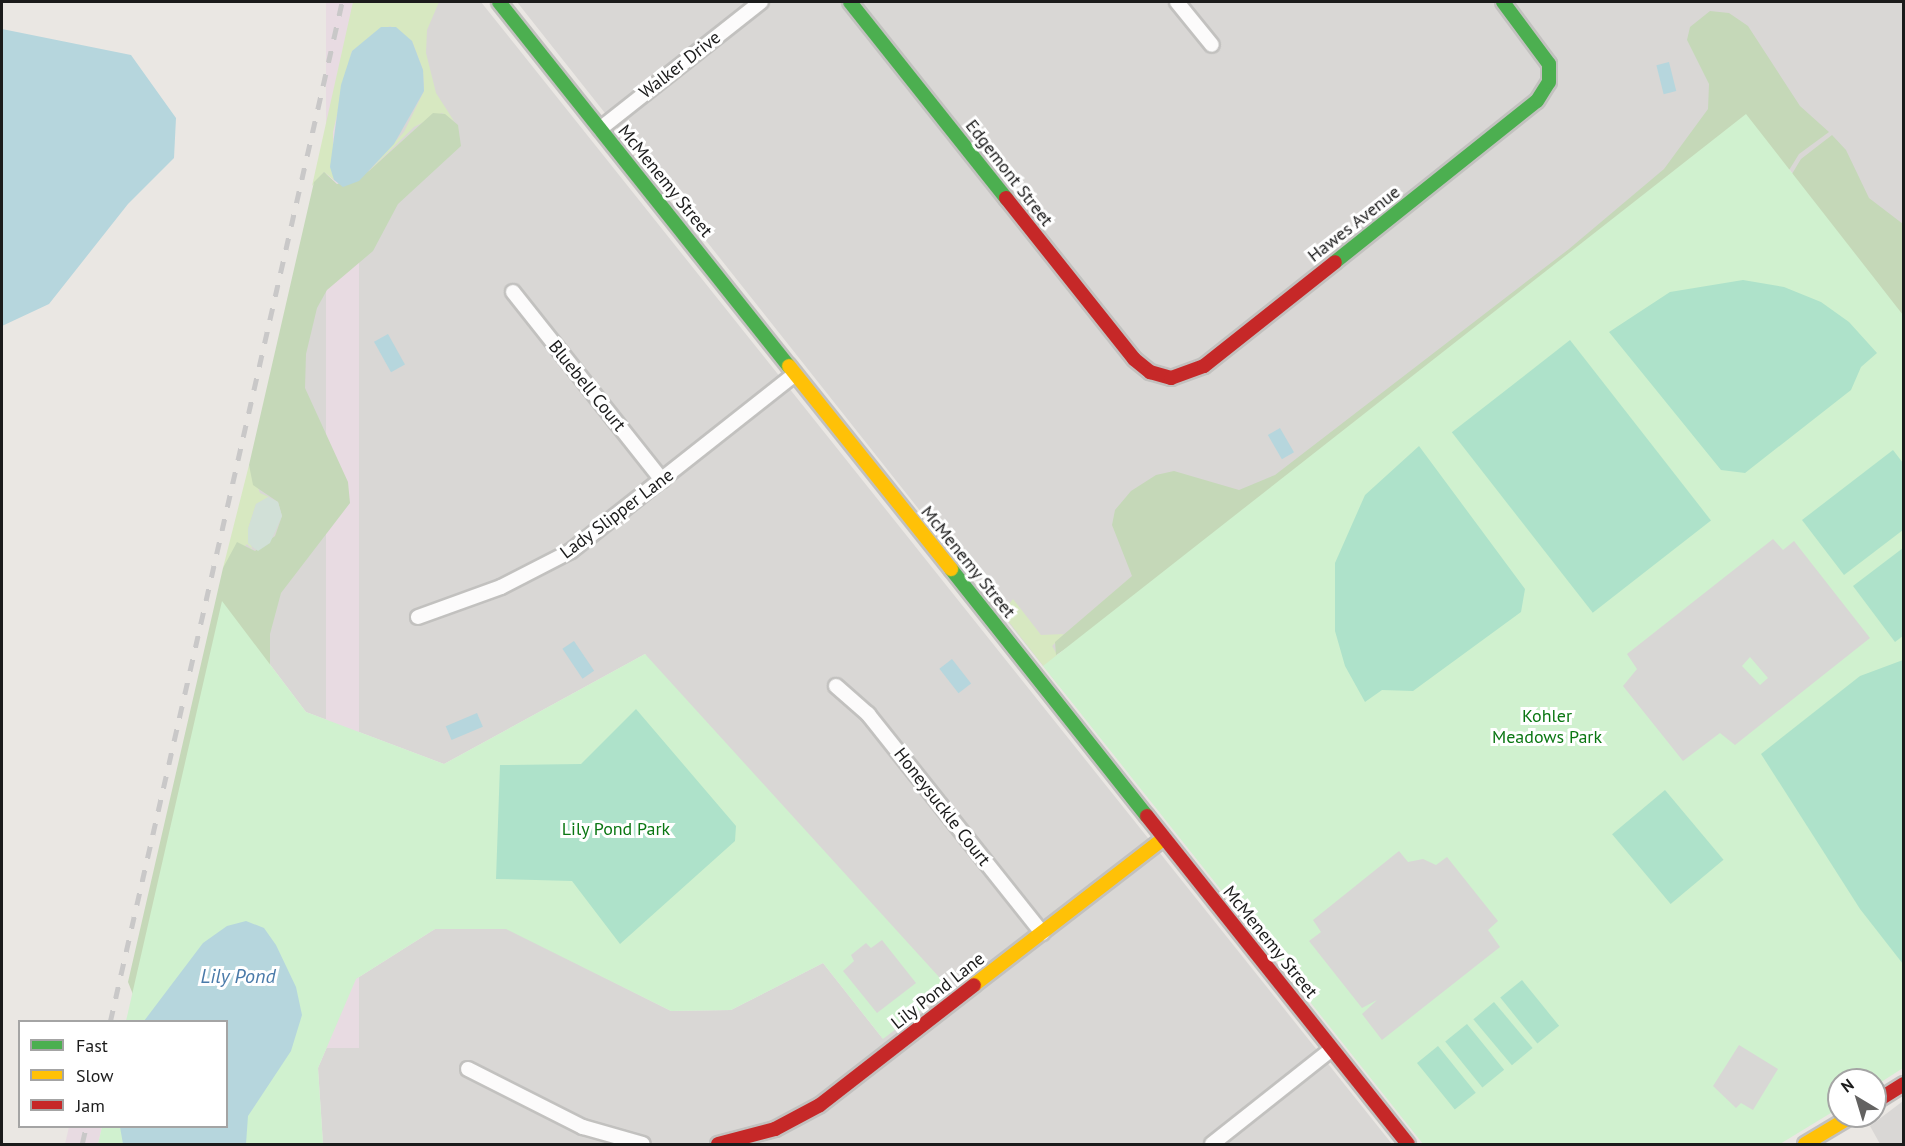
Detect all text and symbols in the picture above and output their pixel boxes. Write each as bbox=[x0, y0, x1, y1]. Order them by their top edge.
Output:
street label: Walker Drive bbox=[635, 27, 725, 103]
street label: Edgemont Street bbox=[961, 115, 1057, 231]
street label: McMenemy Street bbox=[613, 120, 717, 242]
street label: Hawes Avenue bbox=[1303, 181, 1405, 267]
street label: Bluebell Court bbox=[544, 336, 630, 436]
street label: Lady Slipper Lane bbox=[556, 464, 678, 564]
street label: McMenemy Street bbox=[916, 501, 1020, 623]
park label: Kohler Meadows Park bbox=[1492, 706, 1602, 748]
street label: Honeysuckle Court bbox=[889, 744, 995, 870]
park label: Lily Pond Park bbox=[561, 818, 671, 840]
street label: McMenemy Street bbox=[1218, 881, 1322, 1003]
street label: Lily Pond Lane bbox=[887, 948, 989, 1034]
water label: Lily Pond bbox=[200, 964, 276, 988]
legend bbox=[18, 1020, 228, 1128]
text: Fast bbox=[76, 1034, 108, 1057]
text: Slow bbox=[76, 1064, 114, 1087]
north arrow bbox=[1827, 1068, 1887, 1128]
text: N bbox=[1837, 1074, 1857, 1097]
text: Jam bbox=[76, 1094, 105, 1117]

